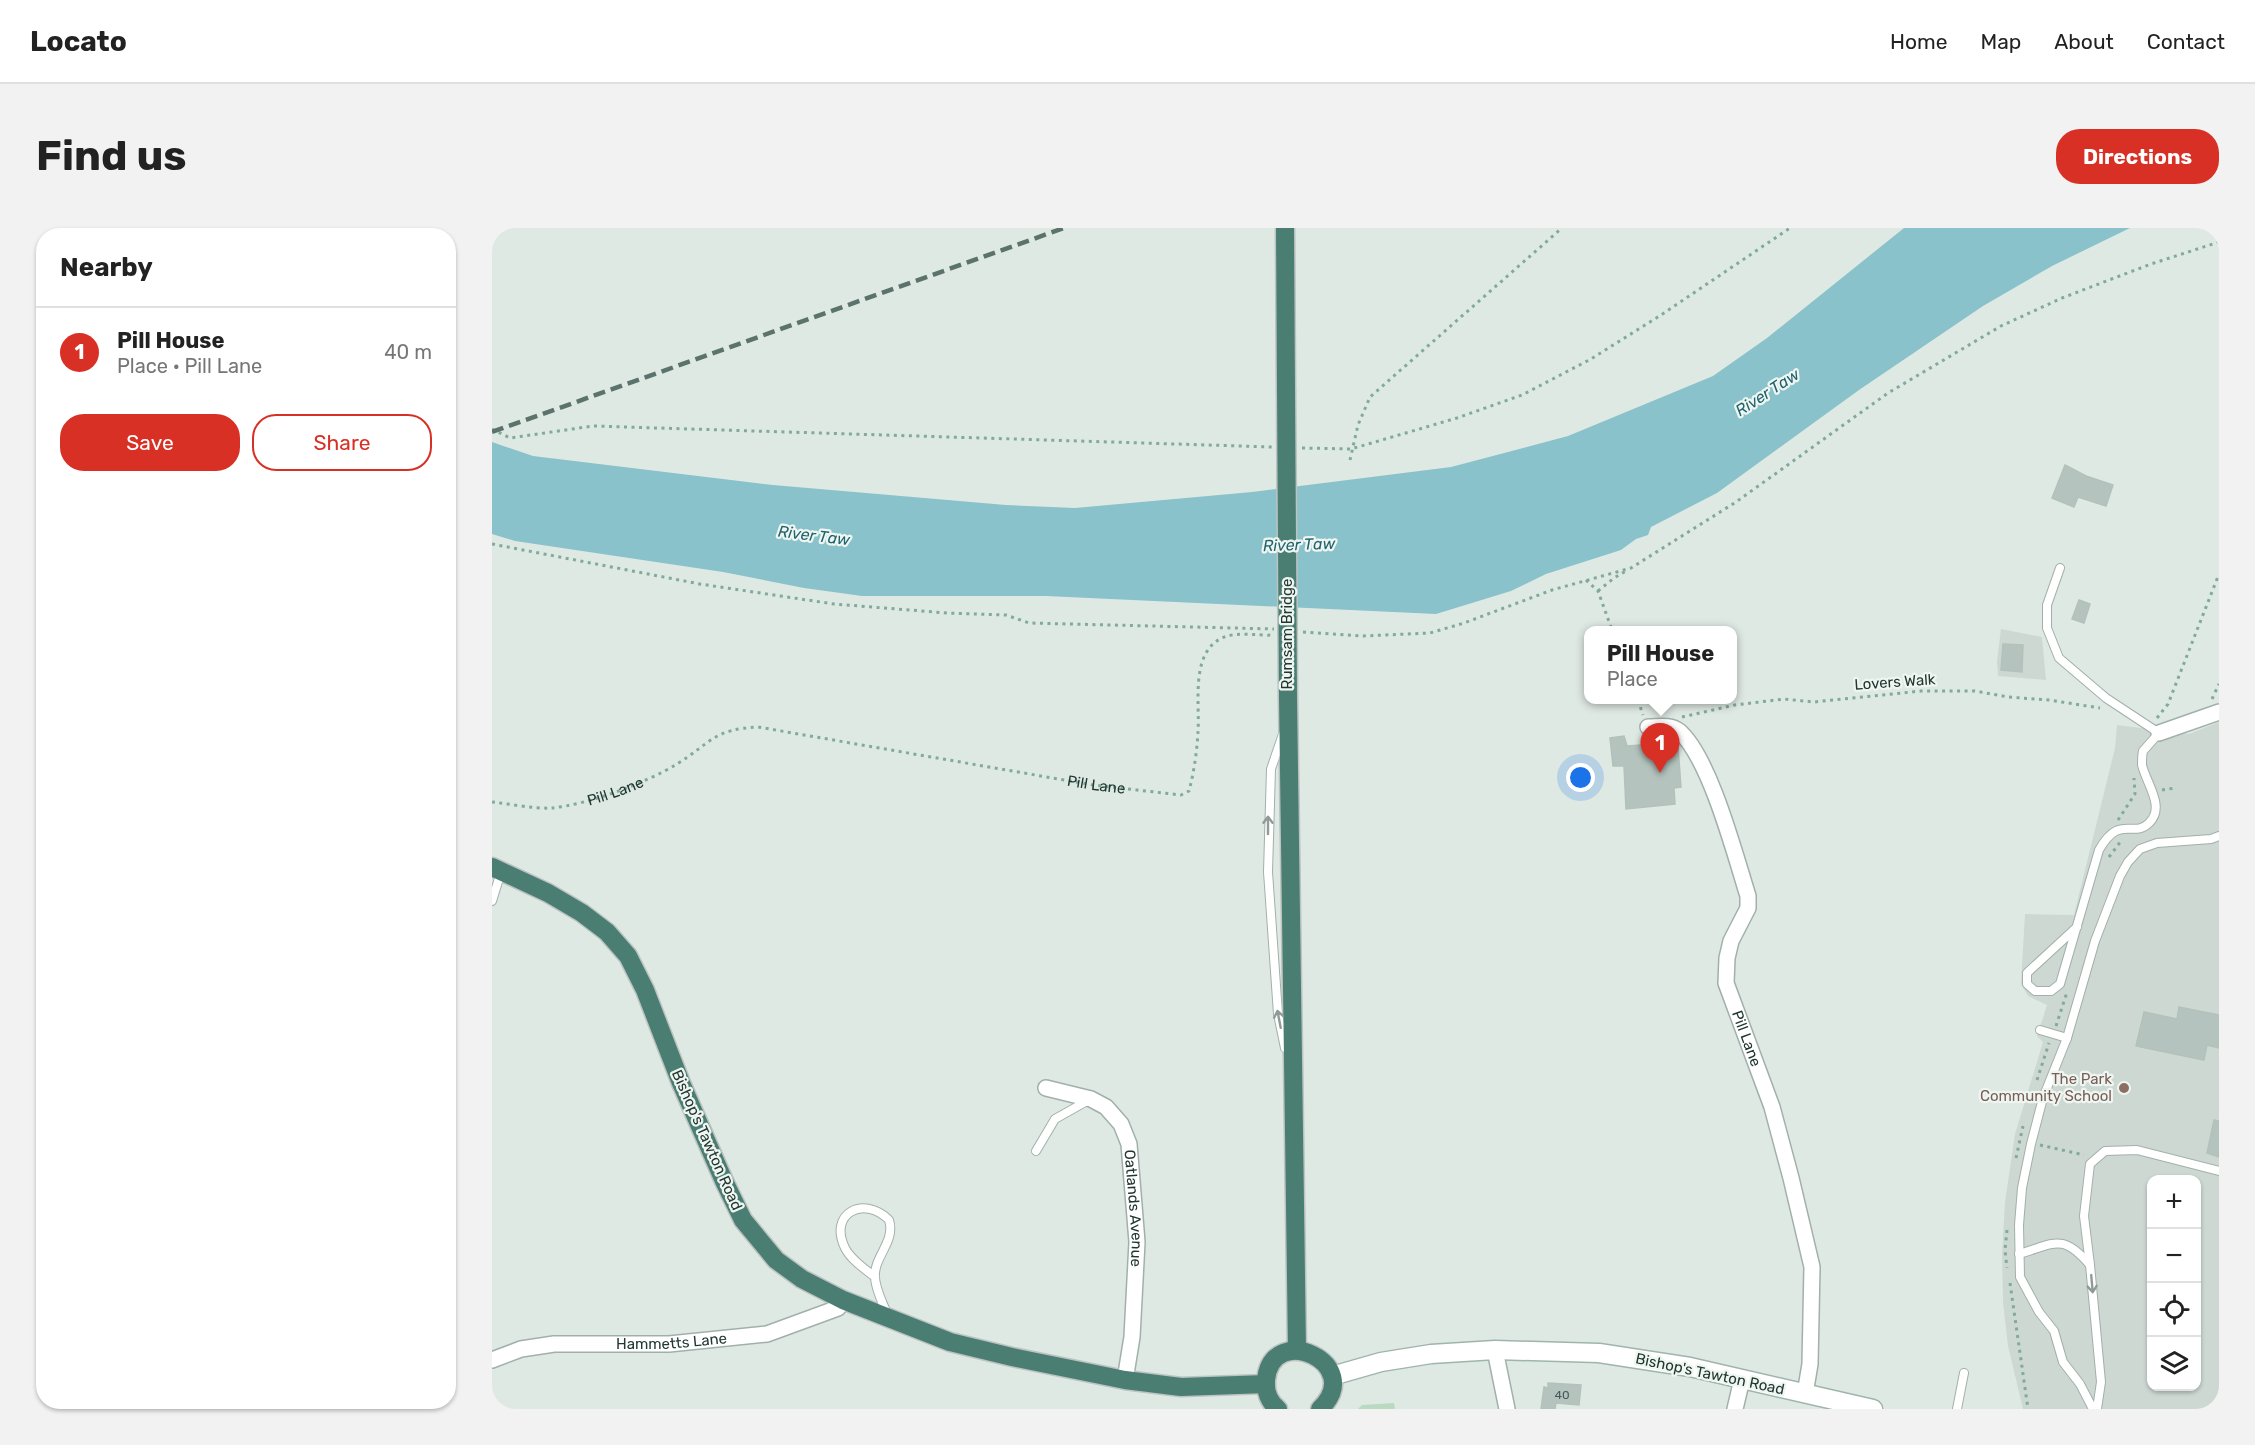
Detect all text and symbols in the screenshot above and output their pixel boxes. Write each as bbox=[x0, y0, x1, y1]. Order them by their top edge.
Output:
text: Locato bbox=[30, 25, 127, 58]
text: Home bbox=[1890, 29, 1947, 54]
text: Map bbox=[1980, 29, 2021, 54]
text: About bbox=[2054, 29, 2114, 54]
text: Contact bbox=[2147, 29, 2225, 54]
button: Directions bbox=[2056, 129, 2219, 184]
text: Find us bbox=[36, 131, 187, 181]
text: Nearby bbox=[60, 252, 153, 283]
text: Pill House bbox=[117, 327, 225, 354]
text: 1 bbox=[75, 340, 84, 364]
text: 40 m bbox=[384, 340, 432, 364]
text: Place · Pill Lane bbox=[117, 354, 262, 378]
water label: River Taw bbox=[1732, 365, 1803, 420]
button: Save bbox=[60, 414, 240, 471]
button: Share bbox=[252, 414, 432, 471]
water label: River Taw bbox=[777, 522, 851, 549]
water label: River Taw bbox=[1262, 534, 1336, 555]
street label: Rumsam Bridge bbox=[1278, 579, 1296, 689]
popup bbox=[1584, 626, 1737, 704]
text: Pill House bbox=[1607, 640, 1714, 667]
text: Place bbox=[1607, 667, 1658, 691]
street label: Lovers Walk bbox=[1854, 670, 1936, 694]
pin: 1 bbox=[1640, 724, 1680, 773]
your location bbox=[1566, 763, 1595, 792]
street label: Pill Lane bbox=[1066, 772, 1126, 798]
street label: Pill Lane bbox=[585, 773, 646, 810]
one-way arrow bbox=[1262, 815, 1274, 835]
street label: Pill Lane bbox=[1728, 1008, 1765, 1069]
one-way arrow bbox=[1273, 1010, 1284, 1029]
street label: Bishop's Tawton Road bbox=[668, 1067, 746, 1213]
place label: The Park Community School bbox=[1980, 1070, 2112, 1105]
marker: The Park Community School bbox=[2117, 1081, 2131, 1095]
street label: Oatlands Avenue bbox=[1120, 1149, 1146, 1267]
map controls bbox=[2147, 1175, 2201, 1391]
button: + bbox=[2147, 1175, 2201, 1229]
button: − bbox=[2147, 1229, 2201, 1283]
one-way arrow bbox=[2087, 1273, 2098, 1293]
button: locate bbox=[2147, 1283, 2201, 1337]
street label: Hammetts Lane bbox=[616, 1329, 728, 1353]
button: layers bbox=[2147, 1337, 2201, 1391]
street label: Bishop's Tawton Road bbox=[1634, 1349, 1786, 1399]
house number: 40 bbox=[1554, 1388, 1570, 1402]

